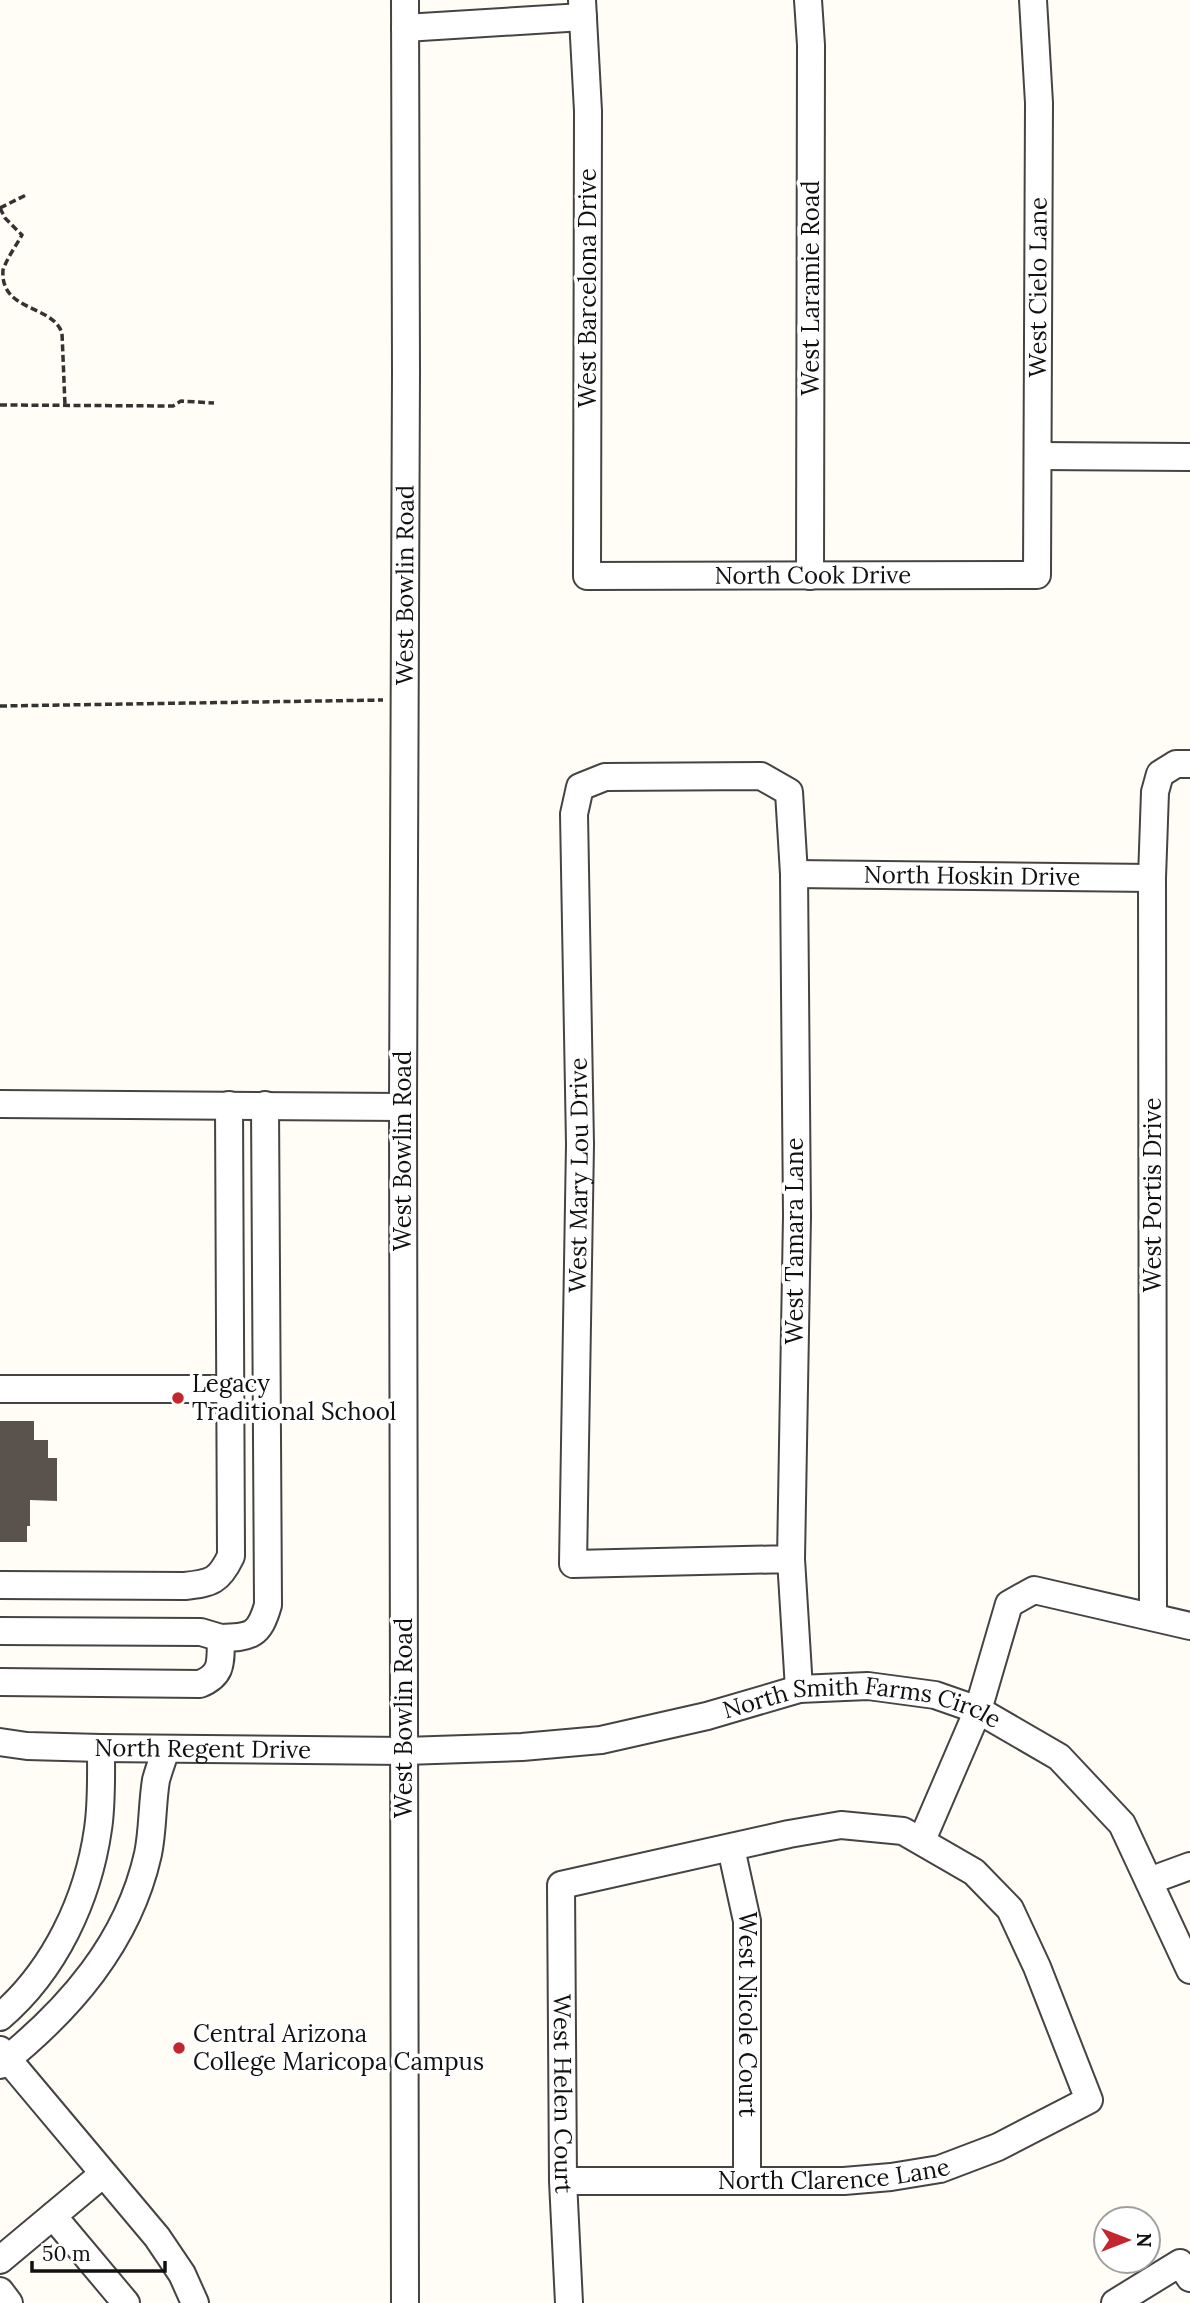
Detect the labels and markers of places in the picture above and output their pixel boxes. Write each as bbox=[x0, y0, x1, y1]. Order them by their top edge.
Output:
place label: Legacy Traditional School bbox=[192, 1368, 396, 1427]
marker: Legacy Traditional School bbox=[170, 1390, 186, 1406]
place label: Central Arizona College Maricopa Campus bbox=[193, 2018, 484, 2077]
marker: Central Arizona College Maricopa Campus bbox=[171, 2040, 187, 2056]

